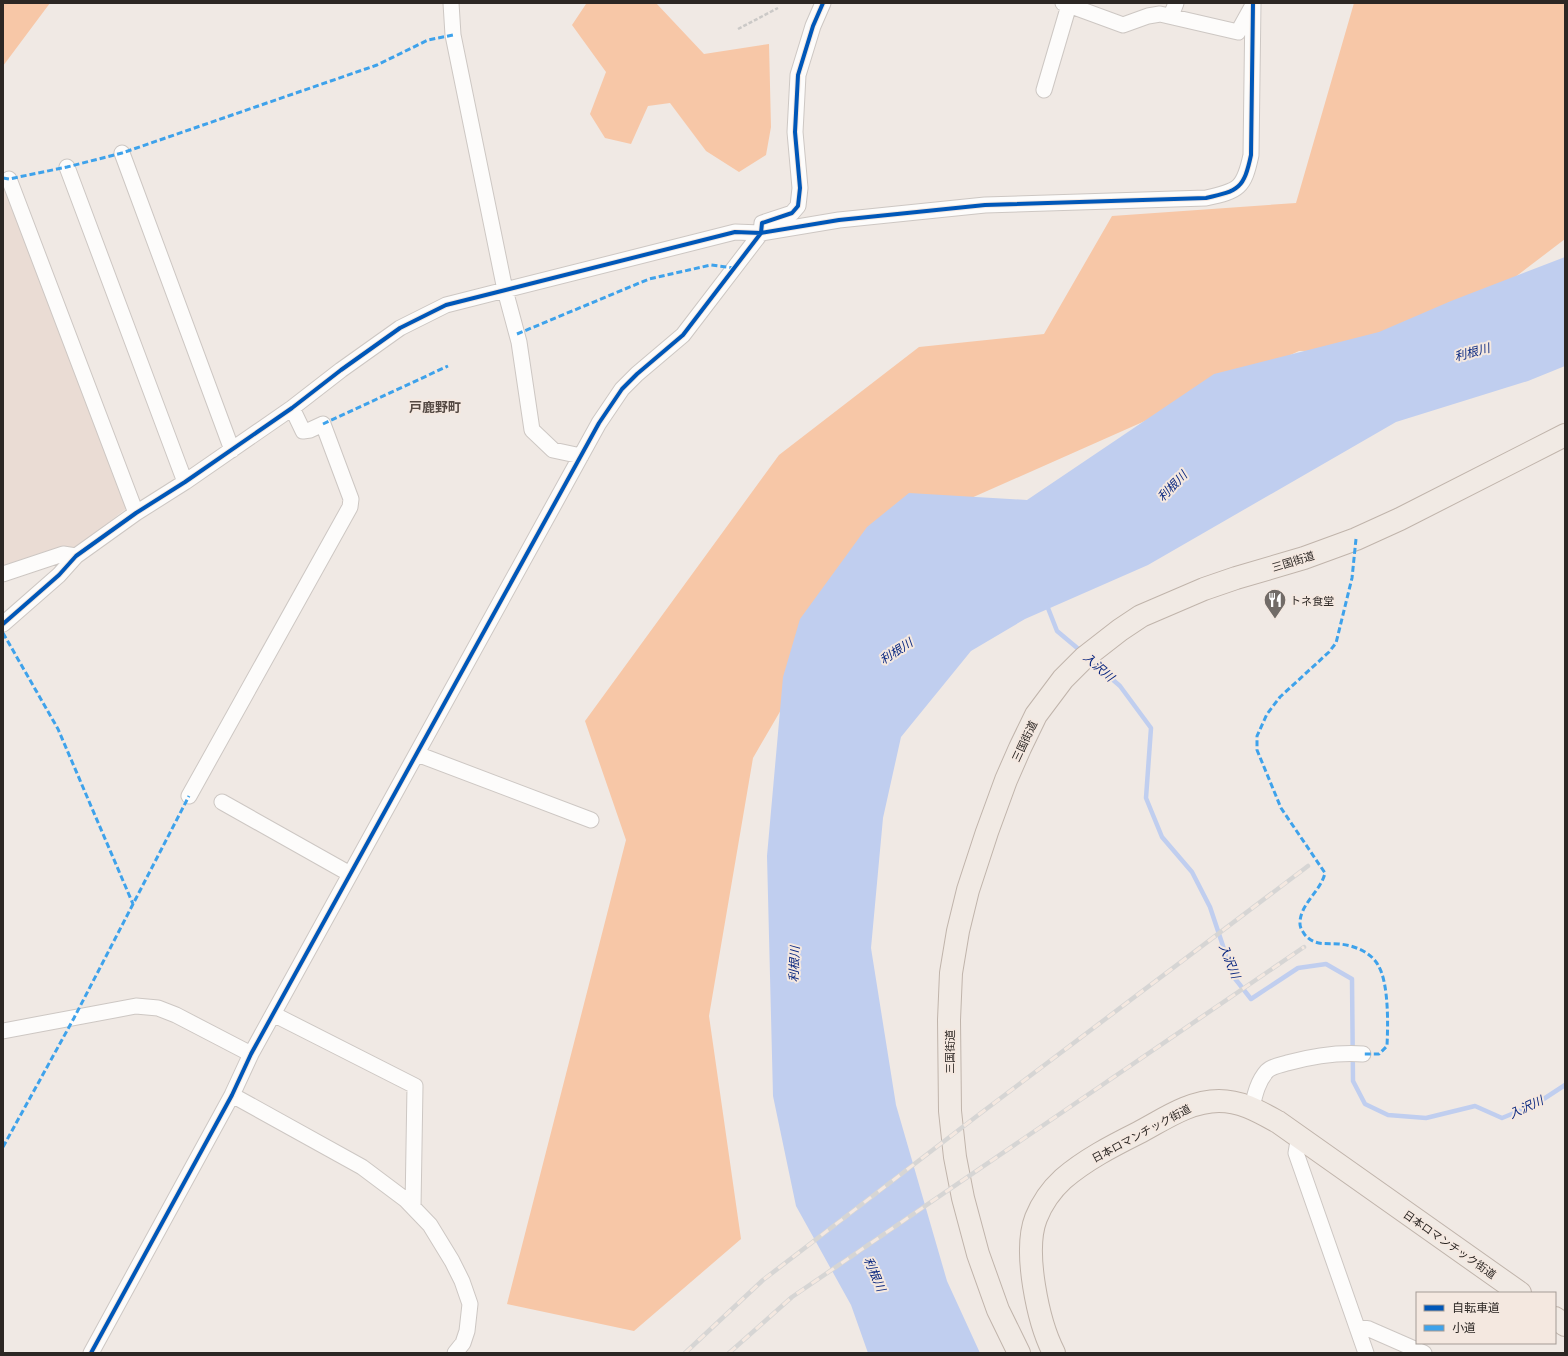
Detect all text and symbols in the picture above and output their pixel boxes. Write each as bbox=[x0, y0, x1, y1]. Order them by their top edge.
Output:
water label: 利根川 bbox=[1452, 339, 1494, 365]
district label: 戸鹿野町 bbox=[409, 398, 461, 416]
water label: 利根川 bbox=[1153, 466, 1192, 505]
street label: 三国街道 bbox=[1270, 547, 1316, 575]
restaurant icon: トネ食堂 bbox=[1262, 587, 1288, 620]
place label: トネ食堂 bbox=[1290, 593, 1334, 608]
water label: 利根川 bbox=[876, 633, 917, 668]
water label: 入沢川 bbox=[1080, 649, 1120, 687]
street label: 三国街道 bbox=[1008, 718, 1040, 764]
water label: 入沢川 bbox=[1215, 941, 1245, 983]
water label: 利根川 bbox=[785, 944, 803, 982]
street label: 三国街道 bbox=[942, 1030, 957, 1074]
water label: 入沢川 bbox=[1506, 1091, 1548, 1122]
street label: 日本ロマンチック街道 bbox=[1089, 1101, 1193, 1165]
street label: 日本ロマンチック街道 bbox=[1401, 1206, 1499, 1282]
water label: 利根川 bbox=[860, 1254, 891, 1296]
legend bbox=[1416, 1292, 1556, 1344]
text: 自転車道 bbox=[1452, 1299, 1500, 1316]
text: 小道 bbox=[1452, 1319, 1476, 1336]

